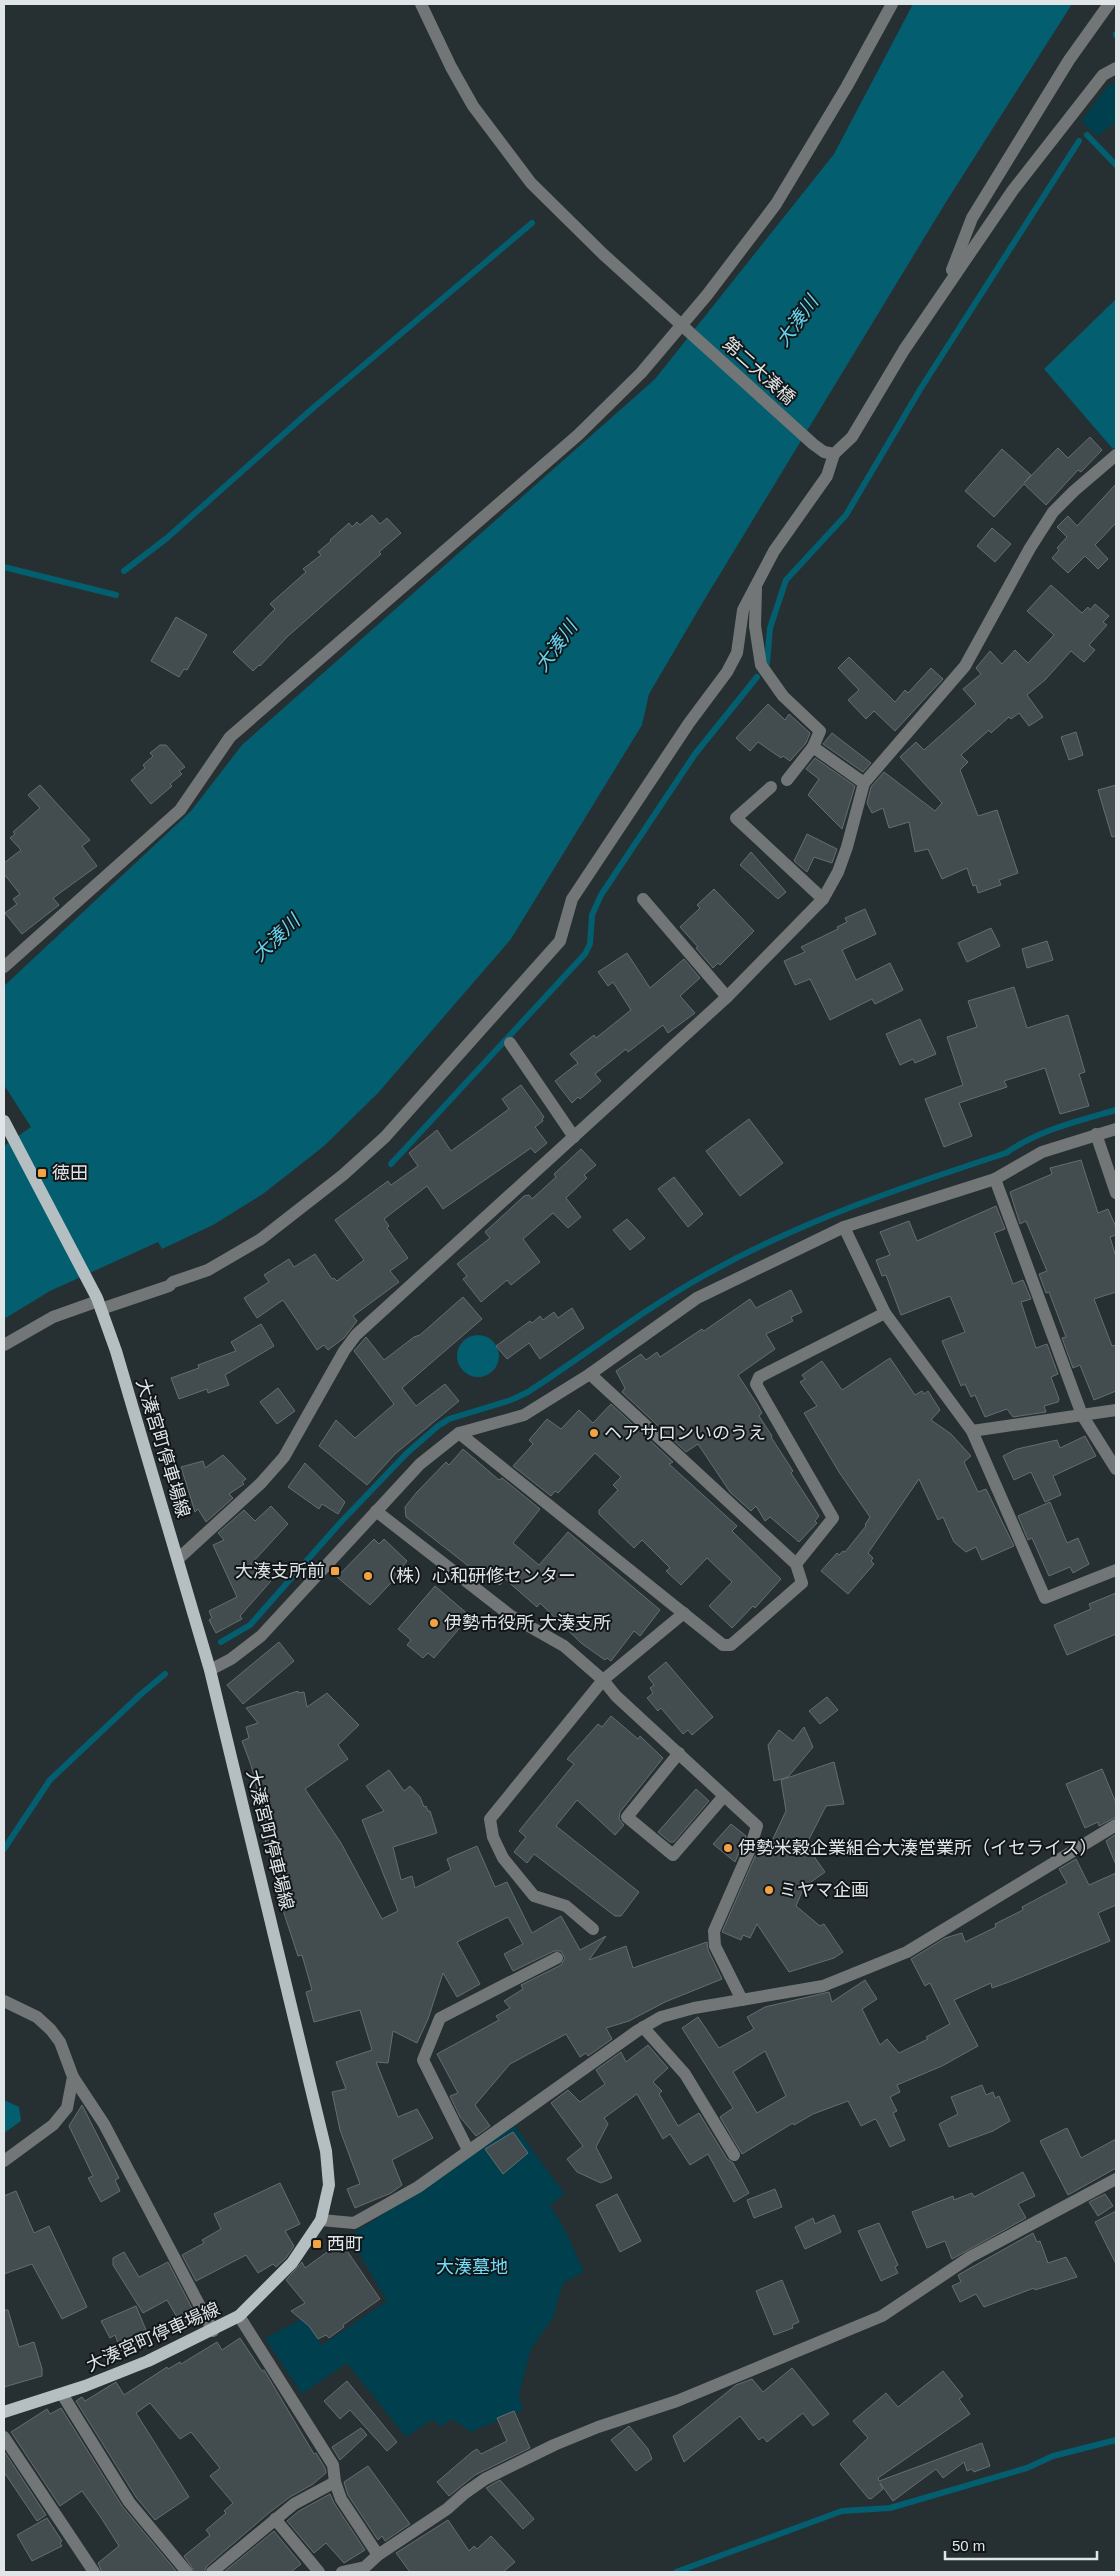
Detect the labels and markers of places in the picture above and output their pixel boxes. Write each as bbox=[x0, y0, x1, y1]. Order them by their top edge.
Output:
place label: 徳田 bbox=[52, 1163, 88, 1183]
marker: 徳田 bbox=[36, 1167, 48, 1179]
place label: ヘアサロンいのうえ bbox=[604, 1423, 766, 1443]
marker: ヘアサロンいのうえ bbox=[588, 1427, 600, 1439]
place label: 大湊支所前 bbox=[235, 1561, 325, 1581]
marker: 大湊支所前 bbox=[329, 1565, 341, 1577]
place label: （株）心和研修センター bbox=[378, 1566, 576, 1586]
marker: （株）心和研修センター bbox=[362, 1570, 374, 1582]
place label: 伊勢市役所 大湊支所 bbox=[444, 1613, 611, 1633]
marker: 伊勢市役所 大湊支所 bbox=[428, 1617, 440, 1629]
place label: 伊勢米穀企業組合大湊営業所（イセライス） bbox=[738, 1838, 1097, 1858]
marker: 伊勢米穀企業組合大湊営業所（イセライス） bbox=[722, 1842, 734, 1854]
place label: ミヤマ企画 bbox=[779, 1880, 869, 1900]
marker: ミヤマ企画 bbox=[763, 1884, 775, 1896]
place label: 西町 bbox=[327, 2234, 363, 2254]
marker: 西町 bbox=[311, 2238, 323, 2250]

